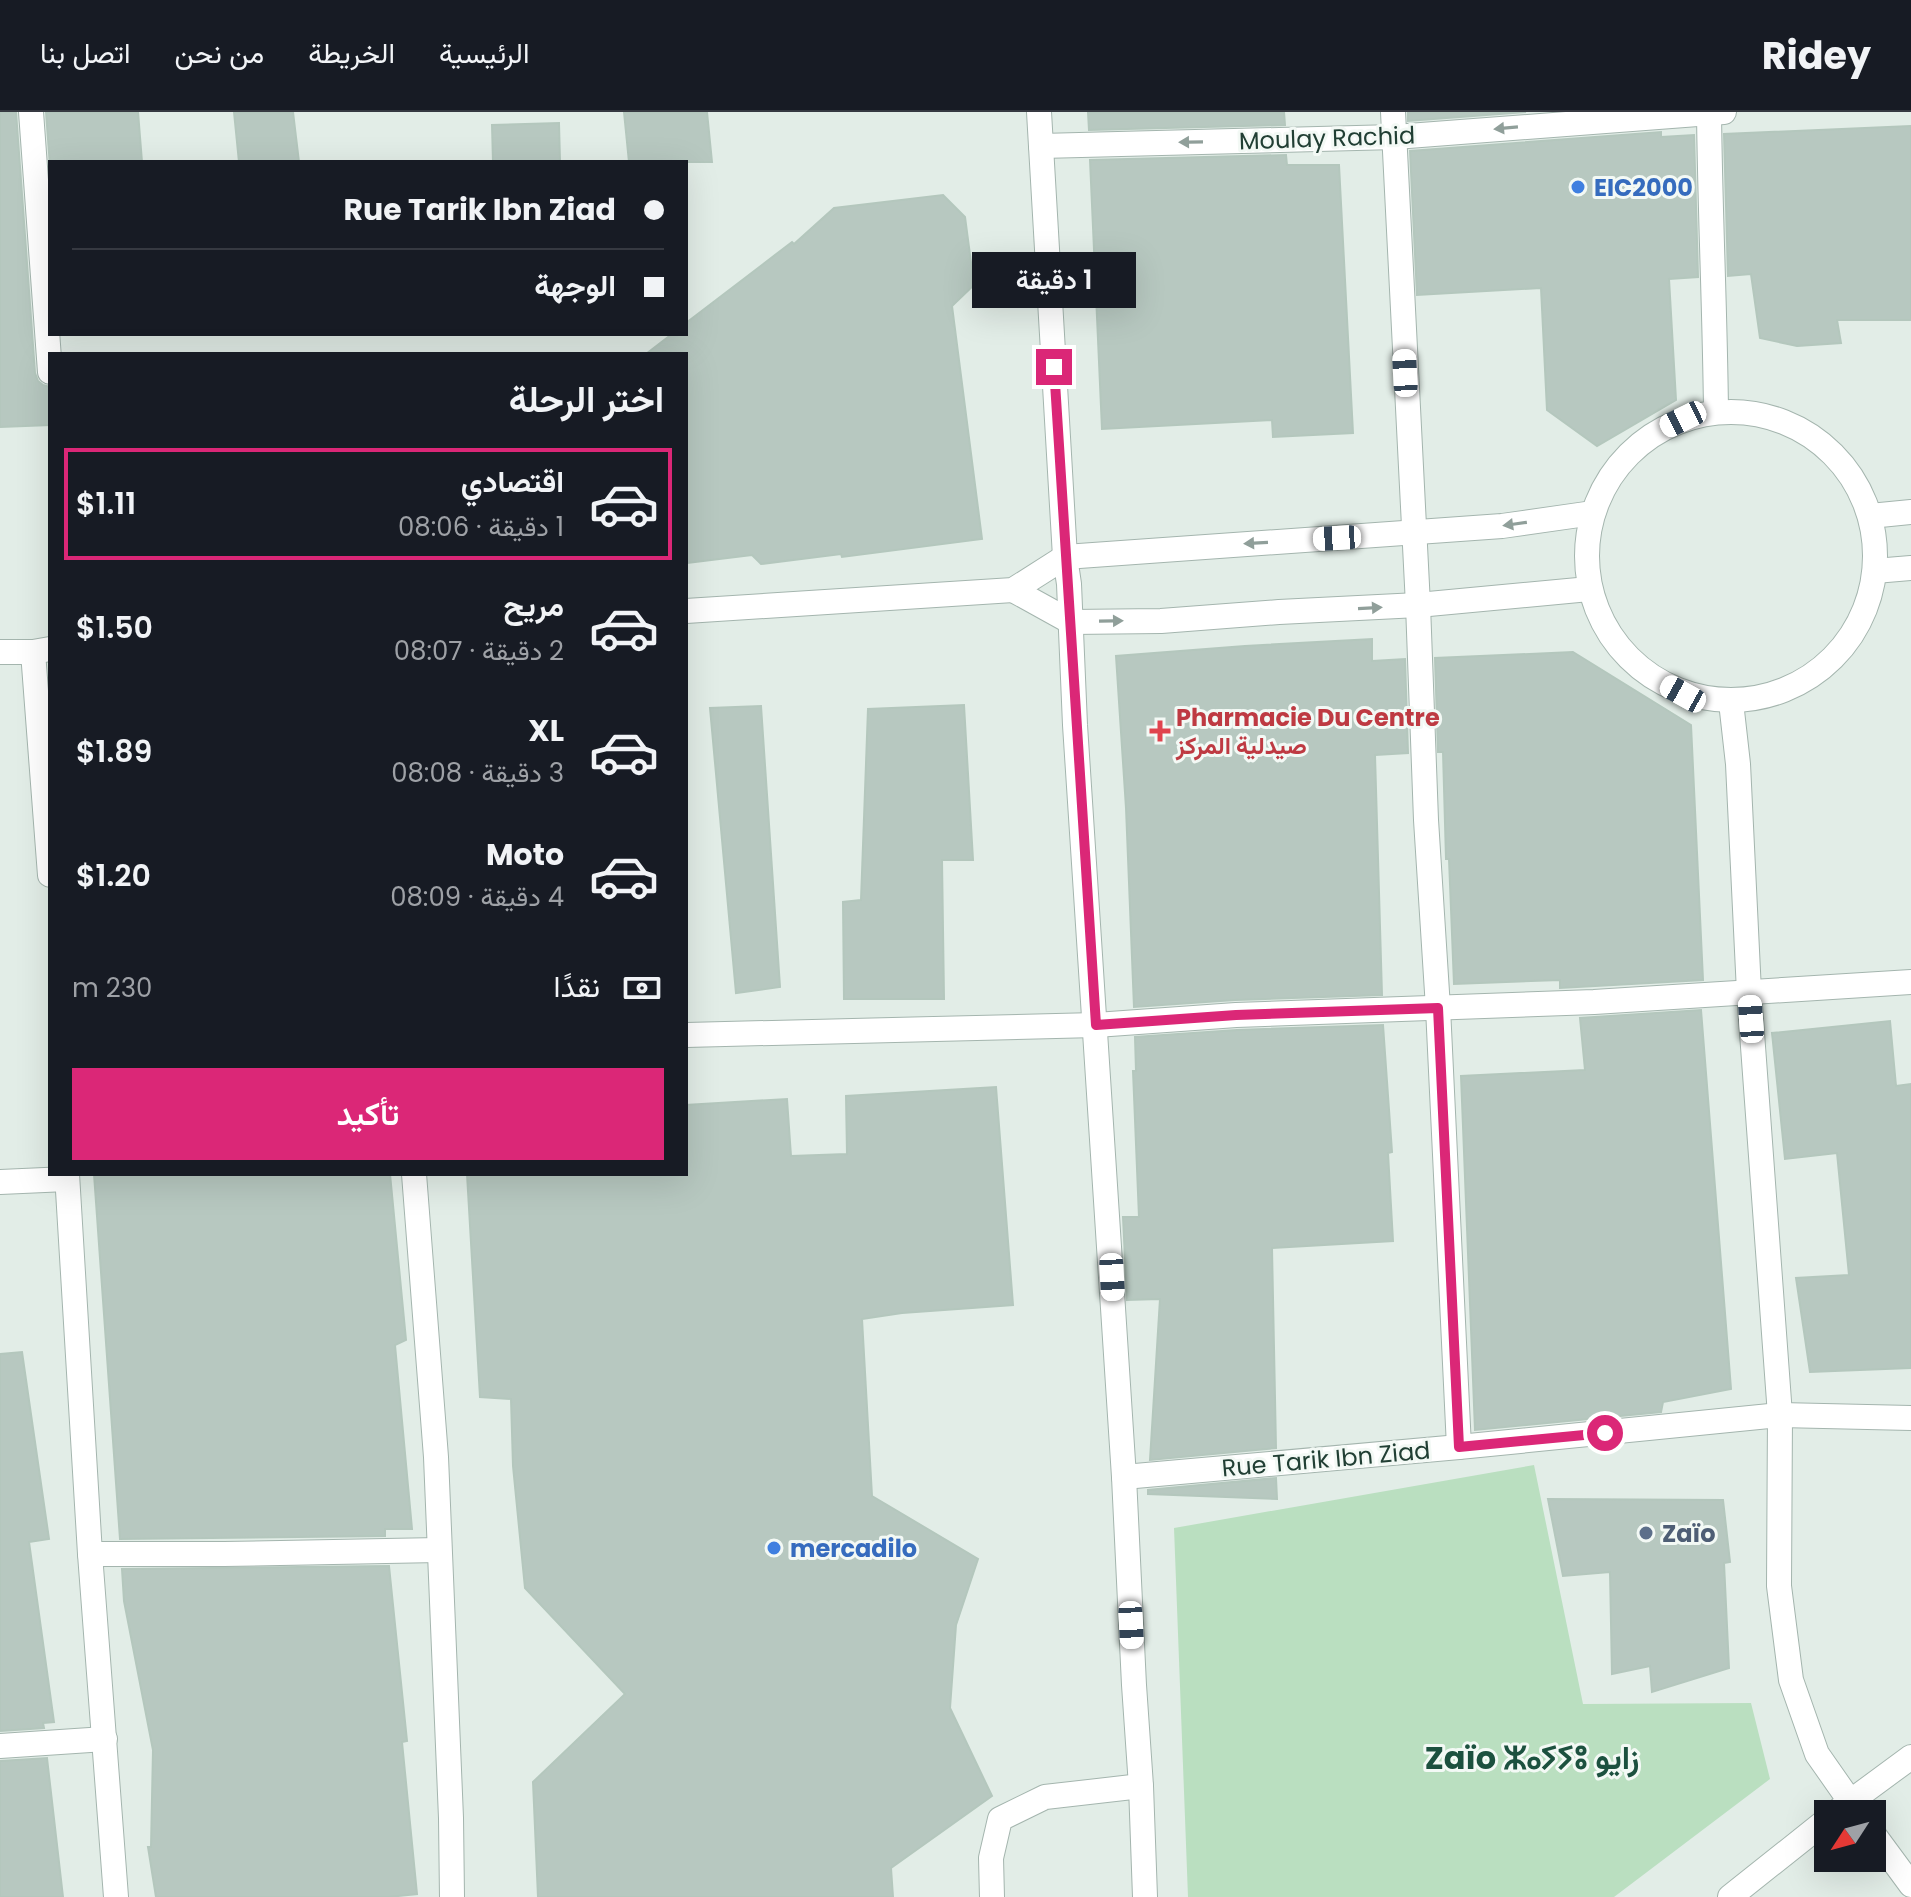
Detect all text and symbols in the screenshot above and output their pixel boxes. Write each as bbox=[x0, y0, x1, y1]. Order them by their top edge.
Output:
text: Ridey bbox=[1762, 29, 1871, 82]
text: اتصل بنا bbox=[40, 34, 130, 73]
text: من نحن bbox=[174, 34, 264, 73]
text: الخريطة bbox=[308, 34, 395, 73]
text: الرئيسية bbox=[439, 34, 529, 73]
street label: Moulay Rachid bbox=[1238, 118, 1416, 158]
one-way arrow bbox=[1493, 122, 1518, 135]
one-way arrow bbox=[1178, 136, 1203, 149]
place label: EIC2000 bbox=[1594, 171, 1693, 204]
marker: EIC2000 bbox=[1569, 178, 1587, 196]
text: Rue Tarik Ibn Ziad bbox=[343, 188, 616, 231]
callout: 1 دقيقة bbox=[972, 251, 1136, 307]
text: 1 دقيقة bbox=[1016, 262, 1092, 298]
text: الوجهة bbox=[534, 264, 616, 307]
car bbox=[1392, 348, 1418, 398]
route end bbox=[1036, 349, 1072, 385]
text: اختر الرحلة bbox=[509, 374, 664, 425]
car bbox=[1656, 398, 1710, 440]
text: اقتصادي bbox=[461, 460, 564, 503]
icon: car bbox=[588, 468, 660, 540]
text: $1.11 bbox=[76, 482, 136, 525]
text: 1 دقيقة · 08:06 bbox=[398, 509, 564, 545]
one-way arrow bbox=[1502, 518, 1527, 531]
car bbox=[1312, 525, 1362, 551]
one-way arrow bbox=[1243, 537, 1268, 550]
text: مريح bbox=[504, 584, 564, 627]
icon: car bbox=[588, 592, 660, 664]
one-way arrow bbox=[1358, 601, 1383, 614]
text: $1.50 bbox=[76, 606, 153, 649]
one-way arrow bbox=[1099, 615, 1124, 627]
text: 2 دقيقة · 08:07 bbox=[394, 633, 564, 669]
car bbox=[1656, 672, 1710, 716]
place label: Pharmacie Du Centre صيدلية المركز bbox=[1175, 701, 1440, 762]
text: XL bbox=[528, 709, 564, 752]
icon: car bbox=[588, 716, 660, 788]
marker: Pharmacie Du Centre صيدلية المركز bbox=[1151, 722, 1169, 740]
text: $1.89 bbox=[76, 730, 152, 773]
text: 3 دقيقة · 08:08 bbox=[391, 755, 564, 791]
text: Moto bbox=[486, 833, 564, 876]
icon: car bbox=[588, 840, 660, 912]
text: $1.20 bbox=[76, 854, 151, 897]
text: 4 دقيقة · 08:09 bbox=[390, 879, 564, 915]
text: نقدًا bbox=[554, 965, 600, 1008]
icon: cash bbox=[620, 966, 664, 1010]
text: 230 m bbox=[72, 970, 152, 1006]
car bbox=[1737, 994, 1765, 1044]
button: تأكيد bbox=[72, 1068, 664, 1160]
car bbox=[1099, 1252, 1125, 1302]
route start bbox=[1587, 1415, 1623, 1451]
street label: Rue Tarik Ibn Ziad bbox=[1220, 1433, 1432, 1485]
place label: Zaïo bbox=[1662, 1517, 1716, 1550]
marker: Zaïo bbox=[1637, 1524, 1655, 1542]
place label: mercadilo bbox=[790, 1532, 917, 1565]
marker: mercadilo bbox=[765, 1539, 783, 1557]
car bbox=[1118, 1600, 1144, 1650]
district label: Zaïo ⵣⴰⵢⵢⵓ زايو bbox=[1425, 1735, 1639, 1780]
north arrow bbox=[1814, 1800, 1886, 1872]
map controls bbox=[1814, 1800, 1886, 1872]

